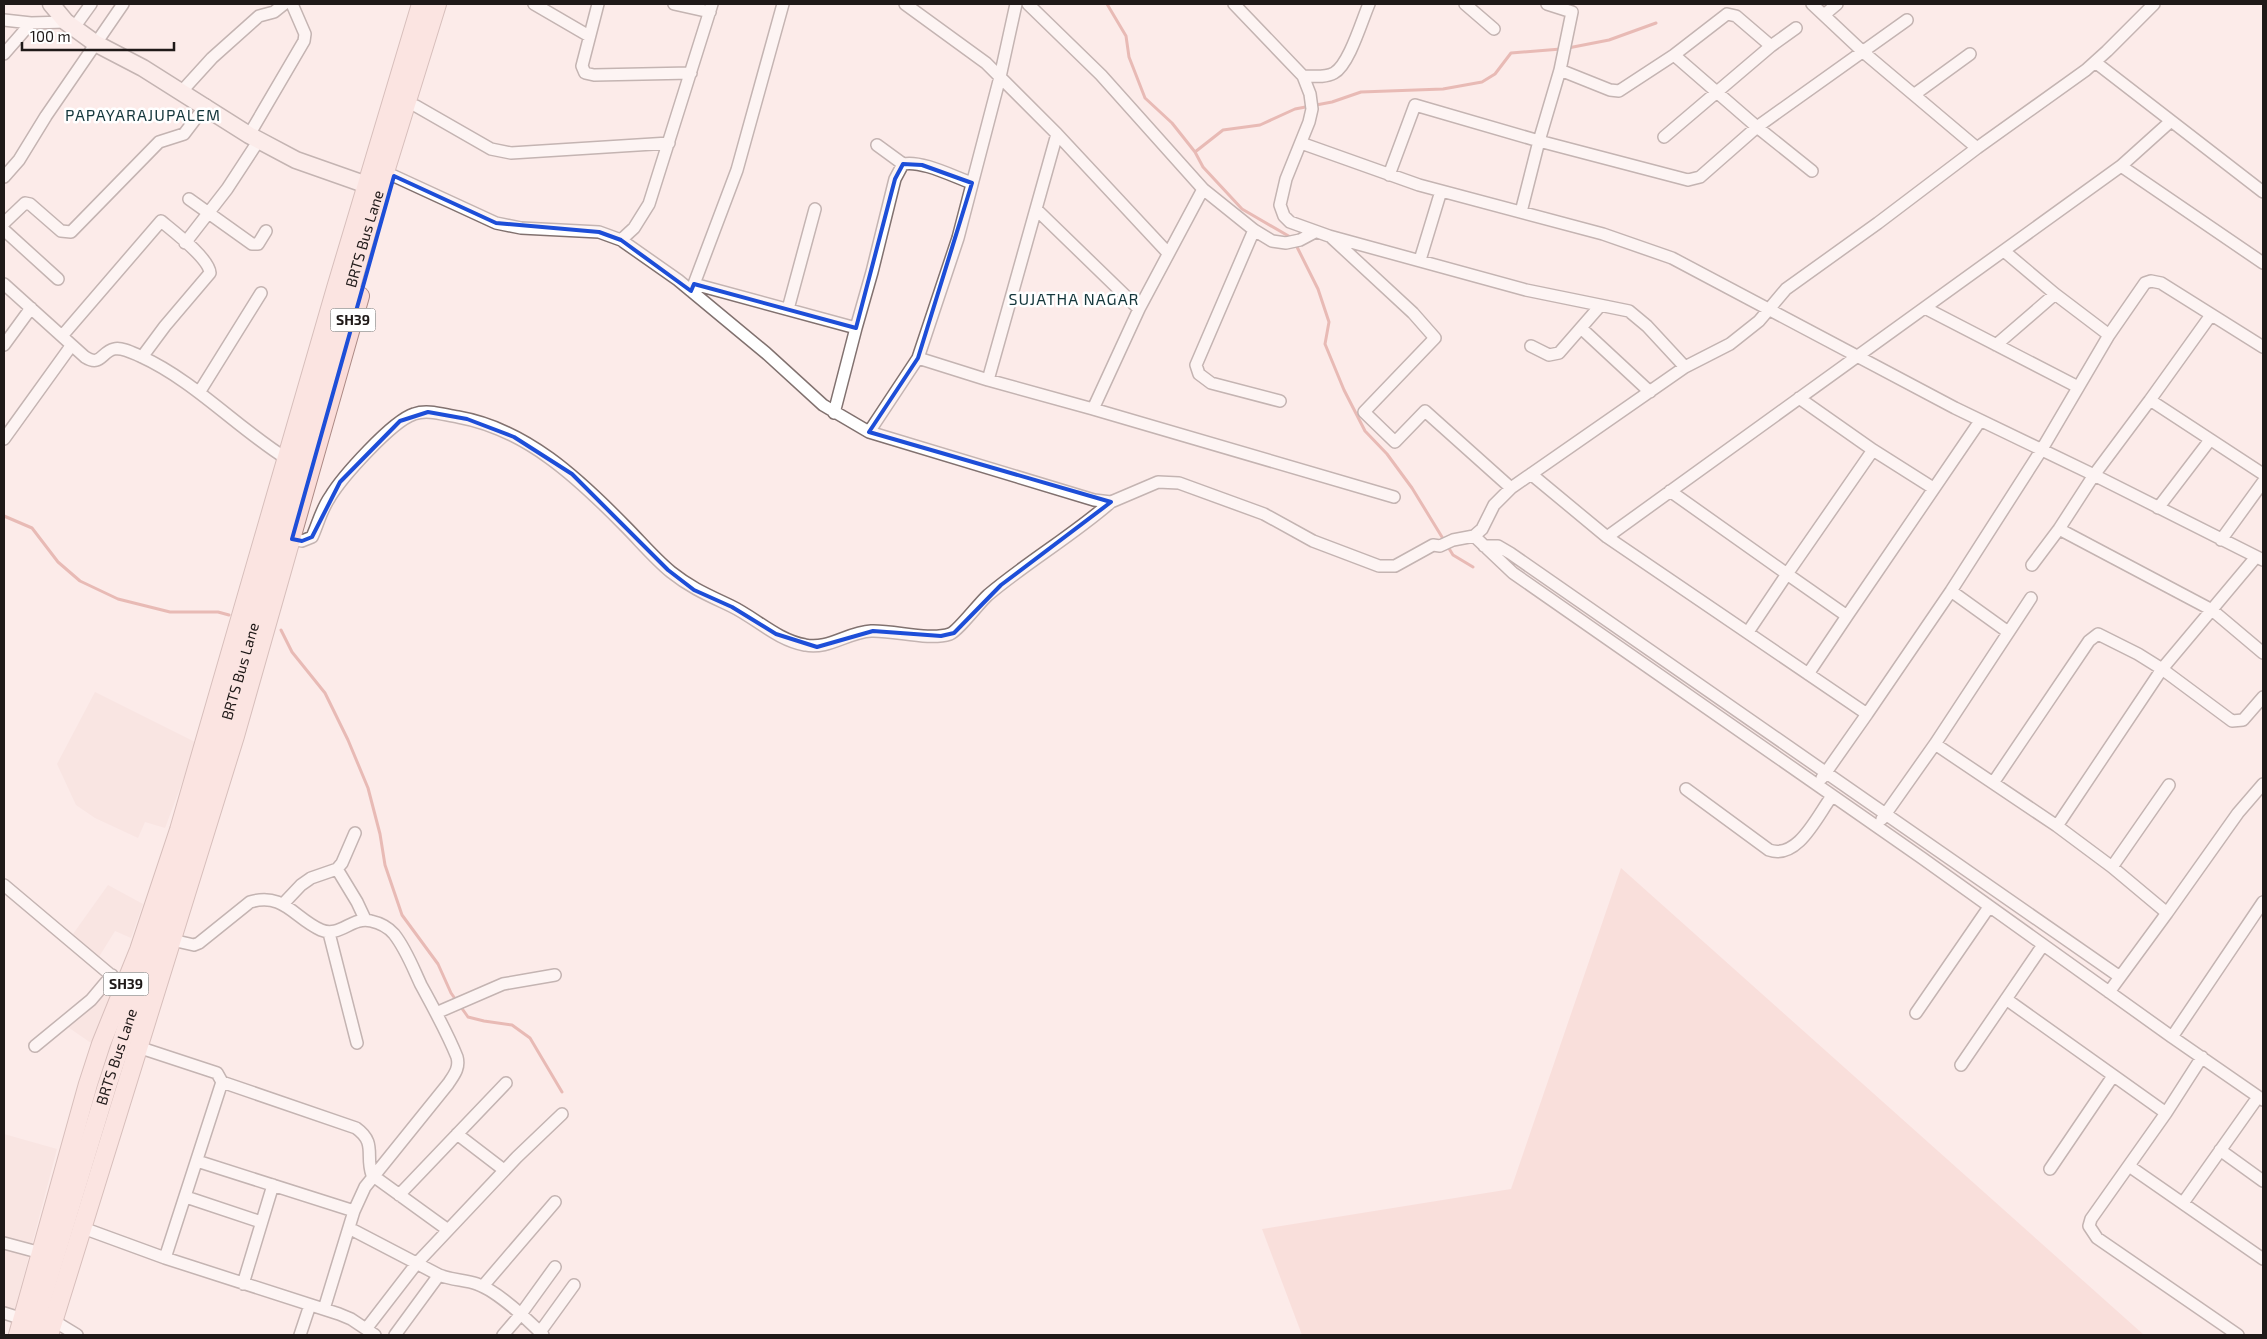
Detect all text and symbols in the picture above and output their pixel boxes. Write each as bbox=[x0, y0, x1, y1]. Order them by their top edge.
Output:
scale bar bbox=[22, 20, 175, 52]
text: 100 m bbox=[30, 27, 71, 45]
district label: PAPAYARAJUPALEM bbox=[65, 105, 221, 124]
street label: BRTS Bus Lane bbox=[341, 188, 387, 289]
district label: SUJATHA NAGAR bbox=[1009, 289, 1139, 308]
road number: SH39 bbox=[330, 308, 376, 332]
street label: BRTS Bus Lane bbox=[217, 620, 262, 722]
road number: SH39 bbox=[104, 972, 148, 996]
street label: BRTS Bus Lane bbox=[92, 1006, 140, 1107]

